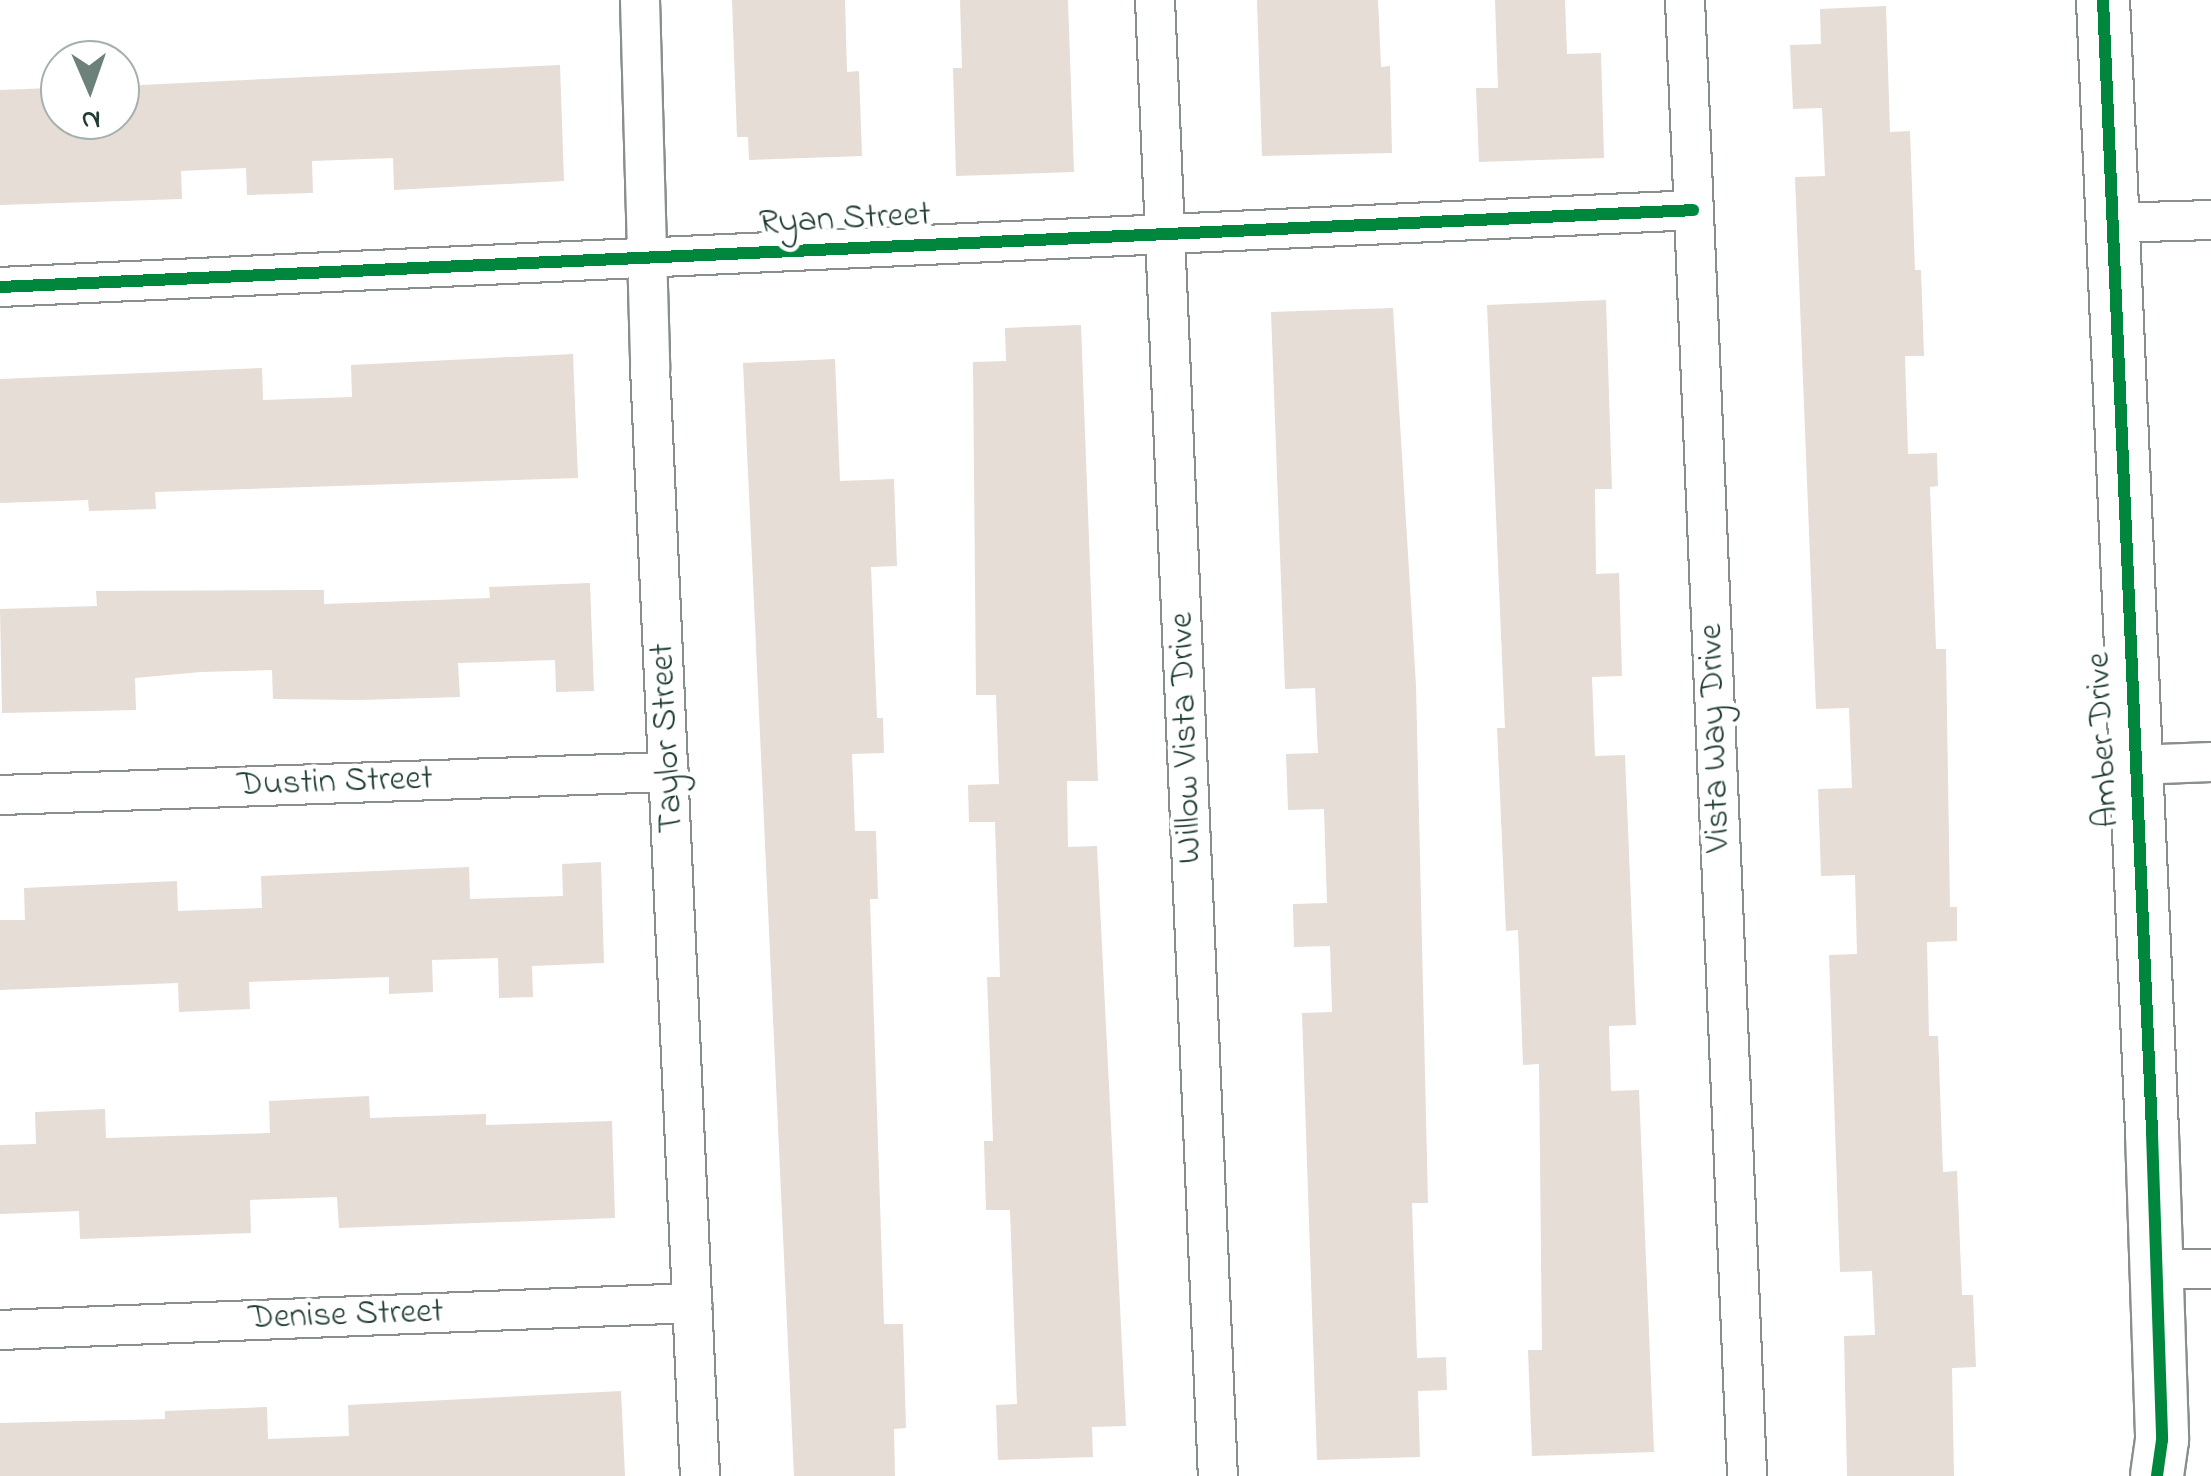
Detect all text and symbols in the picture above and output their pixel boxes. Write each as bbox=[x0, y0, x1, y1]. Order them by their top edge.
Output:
north arrow bbox=[40, 40, 140, 140]
text: N bbox=[81, 98, 101, 139]
street label: Ryan Street bbox=[758, 195, 932, 245]
street label: Willow Vista Drive bbox=[1162, 612, 1212, 864]
street label: Vista Way Drive bbox=[1691, 623, 1741, 853]
street label: Taylor Street bbox=[642, 642, 694, 834]
street label: Amber Drive bbox=[2078, 651, 2130, 829]
street label: Dustin Street bbox=[236, 759, 434, 807]
street label: Denise Street bbox=[248, 1292, 444, 1340]

